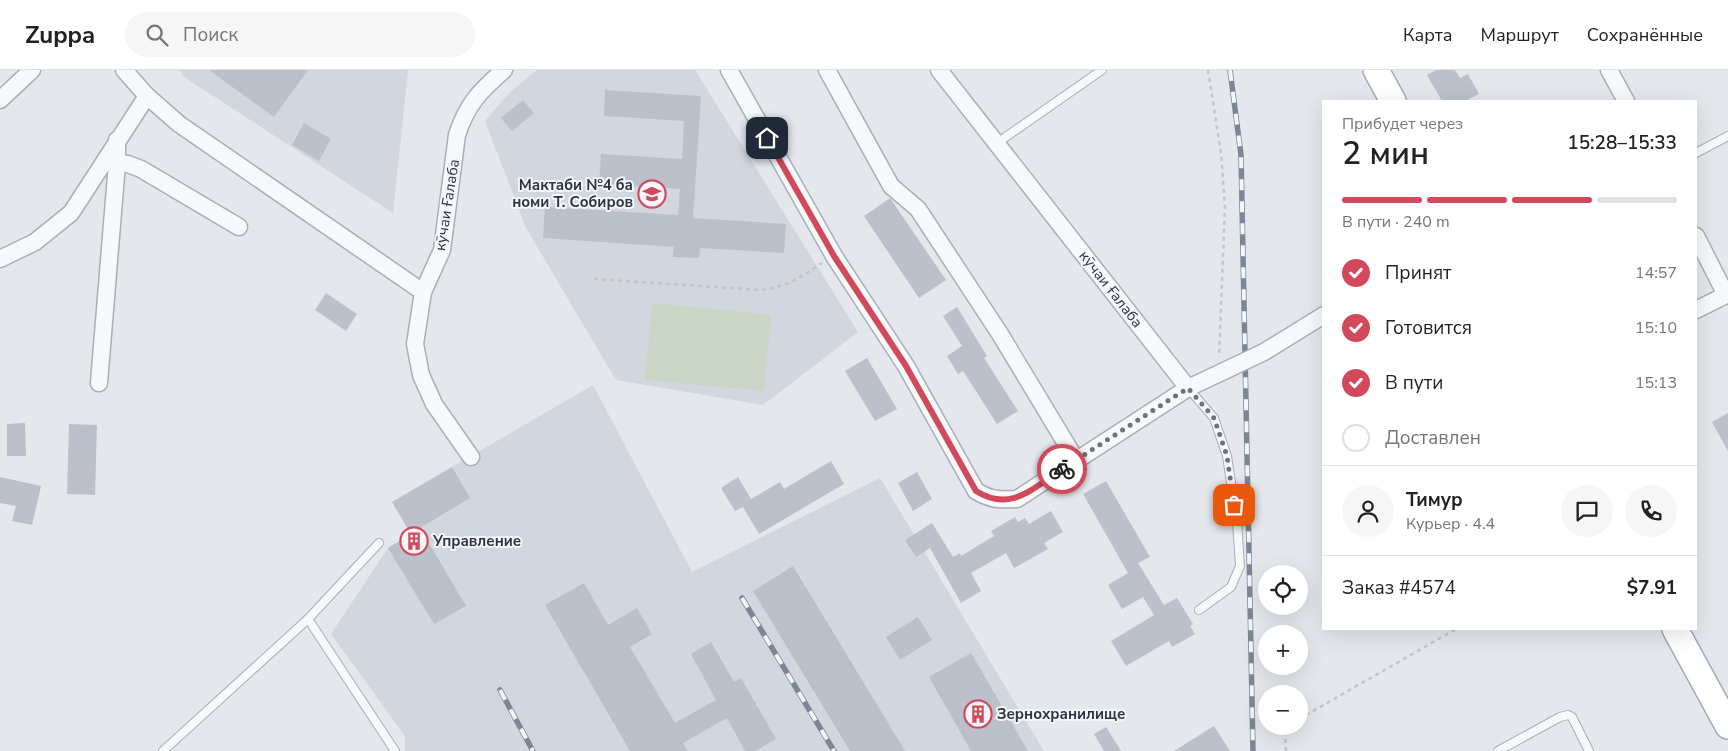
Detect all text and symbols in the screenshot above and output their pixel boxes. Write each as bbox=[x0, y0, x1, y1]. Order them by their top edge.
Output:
search box bbox=[125, 12, 475, 57]
text: Zuppa bbox=[25, 19, 95, 51]
icon: search bbox=[143, 21, 171, 49]
text: Поиск bbox=[183, 22, 238, 48]
text: Карта bbox=[1403, 23, 1453, 47]
text: Маршрут bbox=[1481, 23, 1559, 47]
text: Сохранённые bbox=[1587, 23, 1703, 47]
text: Прибудет через bbox=[1342, 113, 1463, 135]
pin bbox=[746, 117, 788, 159]
icon: home bbox=[753, 124, 781, 152]
text: 15:28–15:33 bbox=[1567, 130, 1677, 156]
text: 2 мин bbox=[1342, 132, 1429, 175]
street label: кӯчаи Ғалаба bbox=[430, 158, 464, 252]
place label: Мактаби №4 ба номи Т. Собиров bbox=[512, 175, 633, 212]
school or university icon: Мактаби №4 ба номи Т. Собиров bbox=[637, 179, 667, 209]
text: В пути · 240 m bbox=[1342, 211, 1450, 233]
street label: кӯчаи Ғалаба bbox=[1075, 246, 1147, 332]
icon: check bbox=[1342, 259, 1370, 287]
text: Принят bbox=[1385, 260, 1452, 286]
text: 14:57 bbox=[1635, 262, 1677, 284]
icon: check bbox=[1342, 314, 1370, 342]
text: Готовится bbox=[1385, 315, 1472, 341]
text: 15:10 bbox=[1635, 317, 1677, 339]
icon: check bbox=[1342, 369, 1370, 397]
text: В пути bbox=[1385, 370, 1443, 396]
text: 15:13 bbox=[1635, 372, 1677, 394]
text: Доставлен bbox=[1385, 425, 1481, 451]
courier bbox=[1037, 444, 1087, 494]
icon: bike bbox=[1048, 455, 1076, 483]
pin bbox=[1213, 484, 1255, 526]
button: person bbox=[1342, 485, 1394, 537]
button: chat bbox=[1561, 485, 1613, 537]
button: phone bbox=[1625, 485, 1677, 537]
text: Тимур bbox=[1406, 487, 1463, 513]
icon: bag bbox=[1220, 491, 1248, 519]
text: Курьер · 4.4 bbox=[1406, 513, 1495, 535]
building icon: Управление bbox=[399, 526, 429, 556]
place label: Управление bbox=[432, 531, 521, 551]
map controls bbox=[1258, 565, 1308, 735]
button: locate bbox=[1258, 565, 1308, 615]
text: Заказ #4574 bbox=[1342, 575, 1456, 601]
text: $7.91 bbox=[1627, 575, 1677, 601]
button: + bbox=[1258, 625, 1308, 675]
button: − bbox=[1258, 685, 1308, 735]
building icon: Зернохранилище bbox=[963, 699, 993, 729]
place label: Зернохранилище bbox=[997, 704, 1125, 724]

